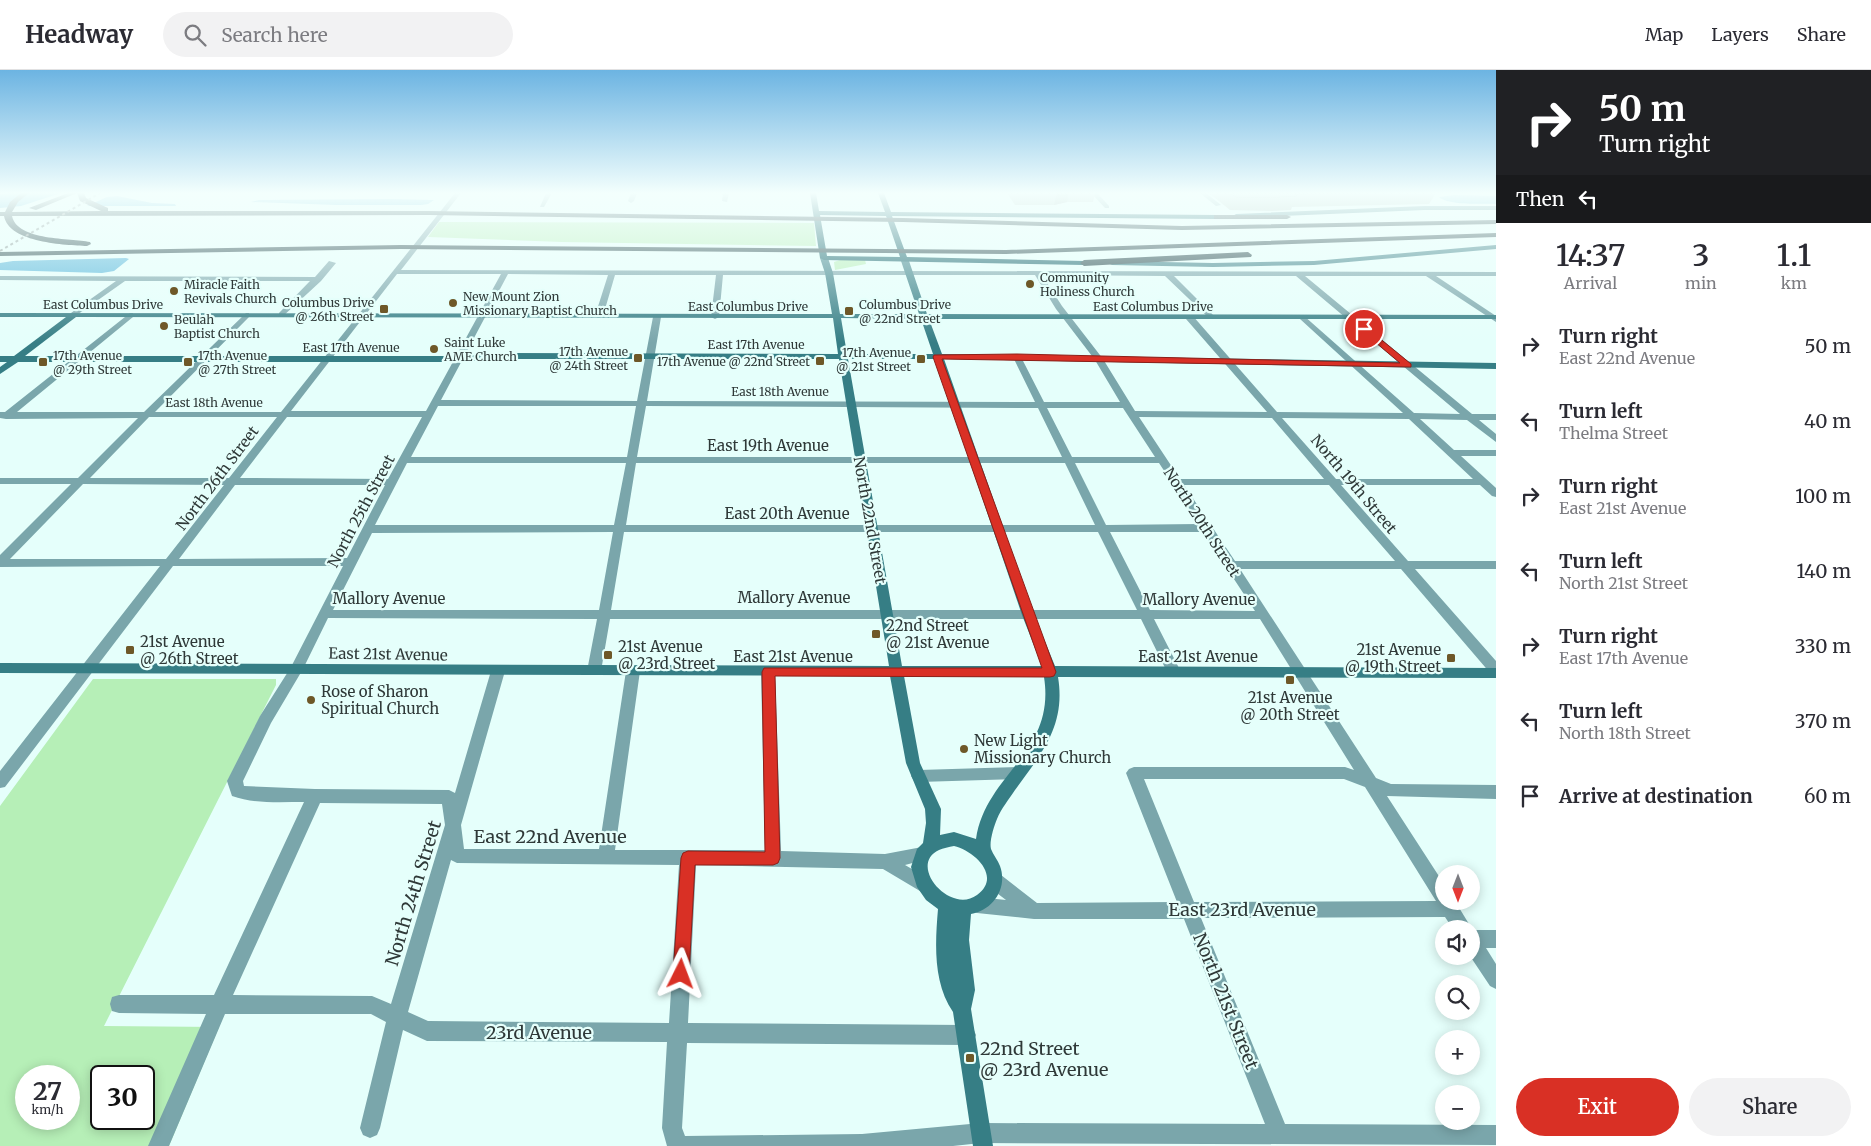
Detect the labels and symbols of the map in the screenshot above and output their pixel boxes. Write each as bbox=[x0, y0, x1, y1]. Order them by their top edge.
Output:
place label: Community Holiness Church bbox=[1040, 270, 1135, 299]
place label: Miracle Faith Revivals Church bbox=[184, 277, 277, 306]
marker: Community Holiness Church bbox=[1024, 278, 1036, 290]
marker: Miracle Faith Revivals Church bbox=[168, 285, 180, 297]
place label: New Mount Zion Missionary Baptist Church bbox=[463, 289, 617, 318]
place label: Columbus Drive @ 26th Street bbox=[282, 295, 374, 324]
street label: East Columbus Drive bbox=[43, 297, 163, 312]
marker: New Mount Zion Missionary Baptist Church bbox=[447, 297, 459, 309]
place label: Columbus Drive @ 22nd Street bbox=[859, 297, 951, 326]
street label: East Columbus Drive bbox=[688, 299, 808, 314]
street label: East Columbus Drive bbox=[1093, 299, 1213, 314]
marker: Columbus Drive @ 26th Street bbox=[378, 303, 390, 315]
marker: Columbus Drive @ 22nd Street bbox=[843, 305, 855, 317]
pin bbox=[1343, 308, 1385, 350]
place label: Beulah Baptist Church bbox=[174, 312, 260, 341]
marker: Beulah Baptist Church bbox=[158, 320, 170, 332]
place label: Saint Luke AME Church bbox=[443, 335, 517, 364]
street label: East 17th Avenue bbox=[708, 337, 804, 352]
street label: East 17th Avenue bbox=[303, 340, 399, 355]
marker: Saint Luke AME Church bbox=[428, 343, 440, 355]
place label: 17th Avenue @ 24th Street bbox=[549, 344, 628, 373]
place label: 17th Avenue @ 21st Street bbox=[836, 345, 911, 374]
place label: 17th Avenue @ 29th Street bbox=[53, 348, 132, 377]
place label: 17th Avenue @ 27th Street bbox=[198, 348, 277, 377]
marker: 17th Avenue @ 24th Street bbox=[632, 352, 644, 364]
marker: 17th Avenue @ 21st Street bbox=[915, 353, 927, 365]
place label: 17th Avenue @ 22nd Street bbox=[657, 354, 810, 369]
marker: 17th Avenue @ 22nd Street bbox=[814, 355, 826, 367]
marker: 17th Avenue @ 29th Street bbox=[37, 356, 49, 368]
marker: 17th Avenue @ 27th Street bbox=[182, 356, 194, 368]
street label: East 18th Avenue bbox=[731, 384, 829, 399]
street label: East 18th Avenue bbox=[165, 395, 263, 410]
street label: North 26th Street bbox=[172, 422, 263, 534]
street label: North 19th Street bbox=[1307, 431, 1401, 538]
street label: East 19th Avenue bbox=[707, 436, 829, 455]
street label: North 25th Street bbox=[323, 451, 399, 571]
street label: North 22nd Street bbox=[849, 455, 891, 585]
street label: North 20th Street bbox=[1160, 464, 1245, 580]
street label: East 20th Avenue bbox=[724, 504, 850, 523]
street label: Mallory Avenue bbox=[738, 588, 851, 607]
street label: Mallory Avenue bbox=[333, 589, 446, 608]
street label: Mallory Avenue bbox=[1143, 590, 1256, 609]
place label: 22nd Street @ 21st Avenue bbox=[886, 616, 990, 652]
marker: 22nd Street @ 21st Avenue bbox=[870, 628, 882, 640]
place label: 21st Avenue @ 26th Street bbox=[140, 632, 239, 668]
place label: 21st Avenue @ 23rd Street bbox=[618, 637, 715, 673]
place label: 21st Avenue @ 19th Street bbox=[1345, 640, 1441, 676]
street label: East 21st Avenue bbox=[328, 643, 448, 665]
marker: 21st Avenue @ 26th Street bbox=[124, 644, 136, 656]
street label: East 21st Avenue bbox=[733, 647, 853, 666]
street label: East 21st Avenue bbox=[1138, 647, 1258, 666]
marker: 21st Avenue @ 23rd Street bbox=[602, 649, 614, 661]
marker: 21st Avenue @ 19th Street bbox=[1445, 652, 1457, 664]
marker: 21st Avenue @ 20th Street bbox=[1284, 674, 1296, 686]
place label: Rose of Sharon Spiritual Church bbox=[321, 682, 439, 718]
place label: 21st Avenue @ 20th Street bbox=[1240, 688, 1340, 724]
marker: Rose of Sharon Spiritual Church bbox=[305, 694, 317, 706]
place label: New Light Missionary Church bbox=[974, 731, 1111, 767]
marker: New Light Missionary Church bbox=[958, 743, 970, 755]
street label: North 24th Street bbox=[380, 817, 446, 969]
street label: East 22nd Avenue bbox=[473, 825, 627, 848]
north arrow bbox=[1435, 865, 1480, 910]
street label: East 23rd Avenue bbox=[1168, 898, 1316, 921]
street label: North 21st Street bbox=[1188, 929, 1264, 1073]
position arrow bbox=[654, 947, 706, 999]
street label: 23rd Avenue bbox=[486, 1021, 592, 1044]
place label: 22nd Street @ 23rd Avenue bbox=[980, 1037, 1108, 1081]
marker: 22nd Street @ 23rd Avenue bbox=[964, 1052, 976, 1064]
speed limit sign: 30 bbox=[90, 1065, 155, 1130]

